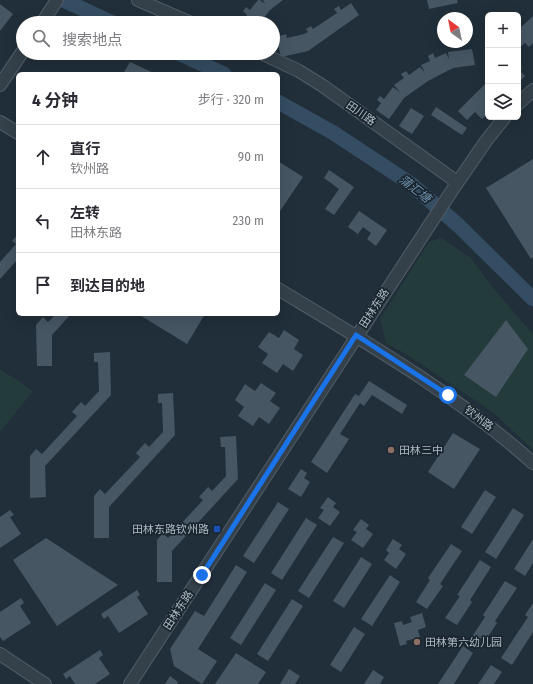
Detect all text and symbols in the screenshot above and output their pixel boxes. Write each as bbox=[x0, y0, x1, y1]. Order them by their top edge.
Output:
north arrow bbox=[437, 12, 473, 48]
map controls bbox=[485, 12, 521, 120]
button: + bbox=[485, 12, 521, 48]
search box bbox=[16, 16, 280, 60]
icon: search bbox=[30, 27, 52, 49]
text: 搜索地点 bbox=[62, 31, 122, 49]
button: − bbox=[485, 48, 521, 84]
button: layers bbox=[485, 84, 521, 120]
text: 4 分钟 bbox=[32, 90, 78, 111]
text: 步行 · 320 m bbox=[198, 92, 264, 107]
street label: 田川路 bbox=[343, 99, 378, 128]
text: 直行 bbox=[70, 140, 100, 158]
icon: ahead bbox=[32, 146, 54, 168]
text: 90 m bbox=[238, 149, 264, 164]
text: 钦州路 bbox=[70, 161, 109, 176]
water label: 蒲汇塘 bbox=[397, 172, 435, 207]
text: 左转 bbox=[70, 204, 100, 222]
icon: left bbox=[32, 210, 54, 232]
text: 230 m bbox=[233, 213, 264, 228]
text: 田林东路 bbox=[70, 225, 122, 240]
icon: arrive bbox=[32, 274, 54, 296]
text: 到达目的地 bbox=[70, 277, 145, 295]
street label: 田林东路 bbox=[357, 286, 392, 330]
route start bbox=[439, 386, 457, 404]
street label: 钦州路 bbox=[462, 403, 496, 434]
place label: 田林三中 bbox=[399, 444, 443, 457]
marker: 田林三中 bbox=[386, 445, 396, 455]
place label: 田林东路钦州路 bbox=[132, 523, 209, 536]
marker: 田林东路钦州路 bbox=[212, 524, 222, 534]
route end bbox=[193, 566, 211, 584]
street label: 田林东路 bbox=[161, 588, 196, 632]
place label: 田林第六幼儿园 bbox=[425, 636, 502, 649]
marker: 田林第六幼儿园 bbox=[412, 637, 422, 647]

